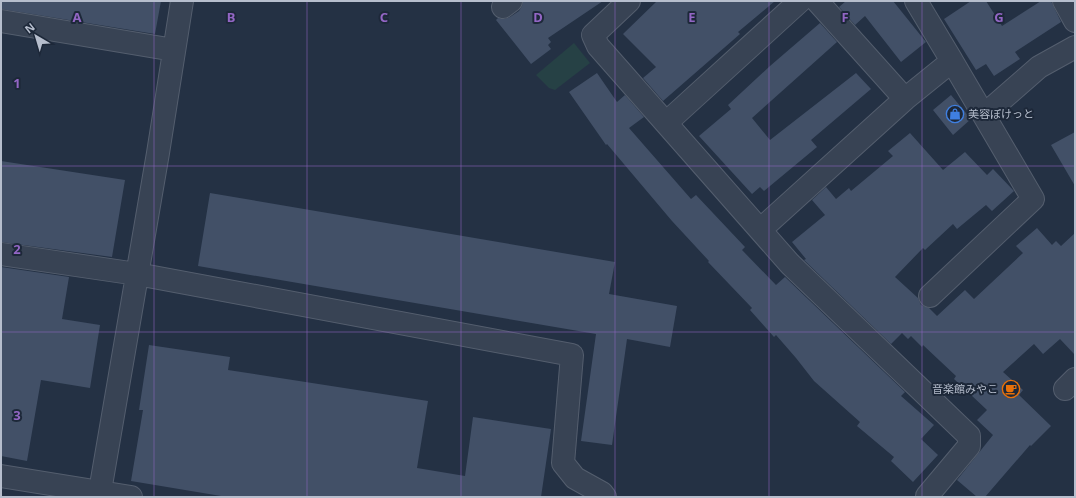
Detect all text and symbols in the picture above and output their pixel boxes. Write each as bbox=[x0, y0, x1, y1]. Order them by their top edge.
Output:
text: A bbox=[73, 8, 82, 26]
text: B bbox=[227, 8, 235, 26]
text: C bbox=[380, 8, 388, 26]
text: D bbox=[533, 8, 543, 26]
text: E bbox=[688, 8, 696, 26]
text: F bbox=[841, 8, 849, 26]
text: G bbox=[994, 8, 1004, 26]
north arrow bbox=[16, 16, 56, 56]
text: N bbox=[21, 19, 38, 36]
text: 1 bbox=[13, 74, 21, 92]
shop icon: 美容ぽけっと bbox=[945, 104, 965, 124]
place label: 美容ぽけっと bbox=[968, 106, 1034, 121]
text: 2 bbox=[13, 240, 21, 258]
cafe icon: 音楽館みやこ bbox=[1001, 379, 1021, 399]
place label: 音楽館みやこ bbox=[932, 381, 998, 396]
text: 3 bbox=[13, 406, 21, 424]

